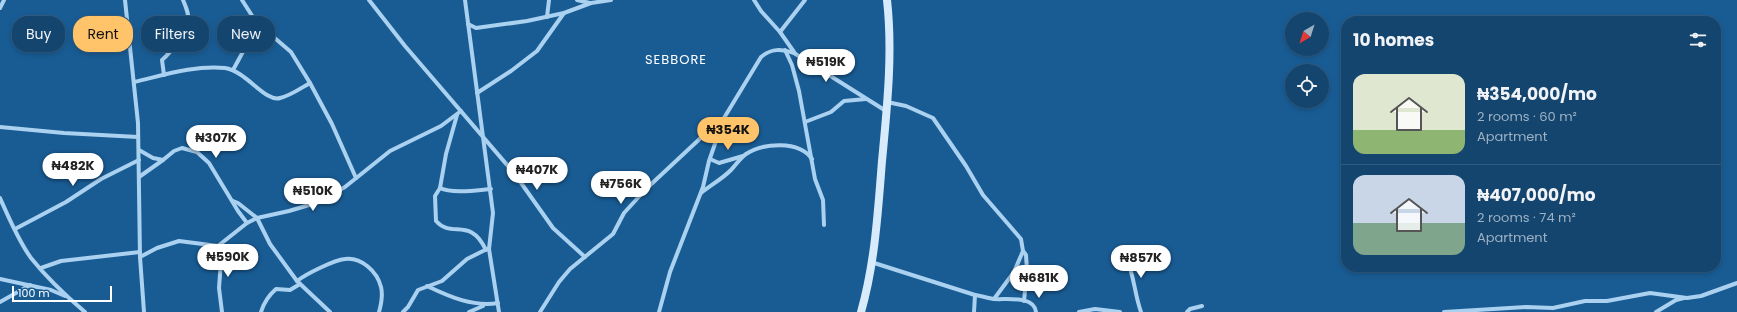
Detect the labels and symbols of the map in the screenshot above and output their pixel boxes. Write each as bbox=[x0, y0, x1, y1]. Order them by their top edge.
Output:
north arrow bbox=[1285, 12, 1329, 56]
pin: ₦519K bbox=[798, 49, 854, 83]
district label: SEBBORE bbox=[645, 50, 707, 69]
pin: ₦354K bbox=[700, 117, 756, 151]
pin: ₦307K bbox=[188, 125, 244, 159]
pin: ₦482K bbox=[45, 153, 101, 187]
pin: ₦407K bbox=[509, 157, 565, 191]
pin: ₦756K bbox=[593, 171, 649, 205]
pin: ₦510K bbox=[285, 178, 341, 212]
pin: ₦590K bbox=[200, 244, 256, 278]
pin: ₦857K bbox=[1113, 245, 1169, 279]
pin: ₦681K bbox=[1011, 265, 1067, 299]
scale bar bbox=[12, 284, 112, 303]

